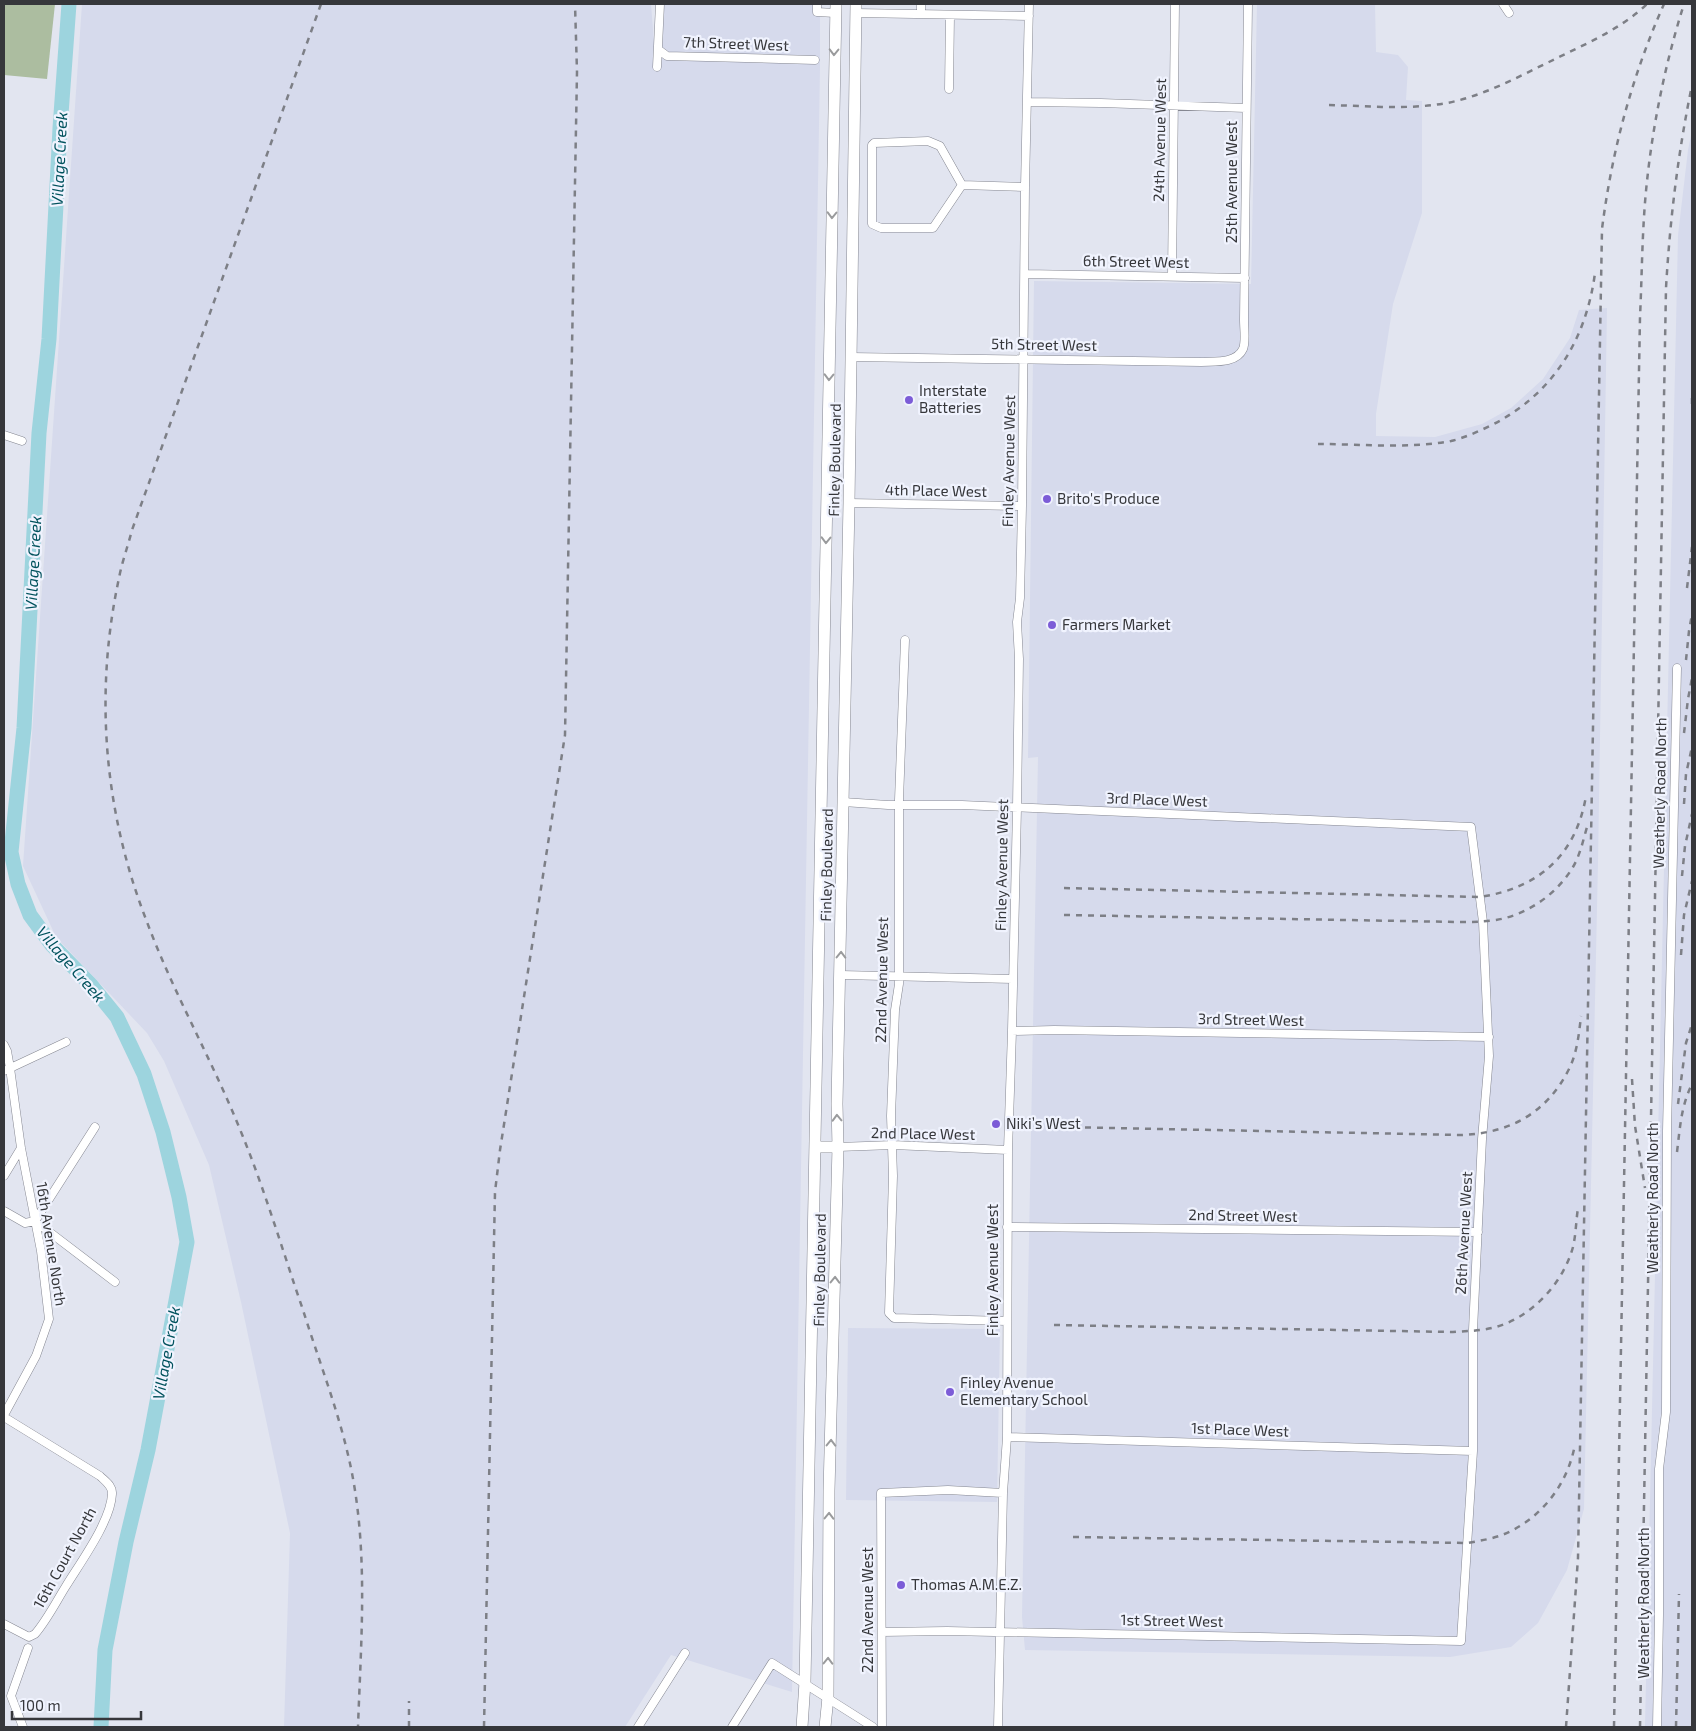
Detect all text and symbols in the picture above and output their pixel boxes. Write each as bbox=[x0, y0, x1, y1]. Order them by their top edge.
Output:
street label: 7th Street West bbox=[683, 32, 789, 54]
one-way arrow bbox=[829, 49, 840, 57]
street label: 24th Avenue West bbox=[1149, 78, 1169, 202]
water label: Village Creek bbox=[47, 111, 70, 207]
street label: 25th Avenue West bbox=[1222, 120, 1240, 243]
one-way arrow bbox=[826, 211, 837, 219]
street label: 6th Street West bbox=[1083, 251, 1190, 271]
street label: 5th Street West bbox=[991, 334, 1097, 354]
one-way arrow bbox=[824, 374, 834, 382]
place label: Interstate Batteries bbox=[919, 381, 987, 416]
marker: Interstate Batteries bbox=[903, 394, 915, 406]
street label: Finley Avenue West bbox=[998, 394, 1018, 527]
street label: Finley Boulevard bbox=[824, 403, 844, 517]
street label: 4th Place West bbox=[885, 480, 988, 500]
place label: Brito's Produce bbox=[1057, 489, 1160, 507]
marker: Brito's Produce bbox=[1041, 493, 1053, 505]
water label: Village Creek bbox=[21, 515, 44, 611]
one-way arrow bbox=[821, 536, 831, 544]
place label: Farmers Market bbox=[1062, 615, 1171, 633]
marker: Farmers Market bbox=[1046, 619, 1058, 631]
street label: Weatherly Road North bbox=[1649, 717, 1669, 869]
street label: 3rd Place West bbox=[1106, 788, 1208, 810]
street label: Finley Avenue West bbox=[991, 798, 1011, 931]
street label: Finley Boulevard bbox=[816, 808, 836, 922]
street label: 22nd Avenue West bbox=[871, 917, 891, 1043]
water label: Village Creek bbox=[33, 922, 109, 1005]
one-way arrow bbox=[836, 951, 846, 958]
street label: 3rd Street West bbox=[1198, 1009, 1305, 1029]
one-way arrow bbox=[832, 1113, 843, 1121]
place label: Niki’s West bbox=[1006, 1114, 1081, 1132]
marker: Niki’s West bbox=[990, 1118, 1002, 1130]
street label: Weatherly Road North bbox=[1643, 1122, 1661, 1274]
street label: 2nd Place West bbox=[871, 1123, 976, 1143]
street label: 26th Avenue West bbox=[1451, 1171, 1475, 1295]
street label: 16th Avenue North bbox=[33, 1181, 71, 1307]
street label: Finley Avenue West bbox=[983, 1204, 1001, 1336]
street label: 2nd Street West bbox=[1188, 1205, 1298, 1225]
street label: Finley Boulevard bbox=[809, 1213, 829, 1327]
one-way arrow bbox=[830, 1276, 840, 1284]
water label: Village Creek bbox=[148, 1305, 183, 1401]
place label: Finley Avenue Elementary School bbox=[960, 1373, 1088, 1408]
marker: Finley Avenue Elementary School bbox=[944, 1386, 956, 1398]
street label: 1st Place West bbox=[1191, 1418, 1290, 1440]
one-way arrow bbox=[826, 1438, 836, 1446]
street label: 16th Court North bbox=[29, 1504, 99, 1611]
one-way arrow bbox=[824, 1512, 834, 1520]
street label: Weatherly Road North bbox=[1634, 1527, 1652, 1679]
street label: 22nd Avenue West bbox=[858, 1547, 876, 1673]
place label: Thomas A.M.E.Z. bbox=[911, 1575, 1022, 1593]
marker: Thomas A.M.E.Z. bbox=[895, 1579, 907, 1591]
street label: 1st Street West bbox=[1120, 1610, 1224, 1630]
one-way arrow bbox=[823, 1657, 833, 1664]
scale bar bbox=[12, 1688, 141, 1720]
text: 100 m bbox=[20, 1696, 61, 1714]

